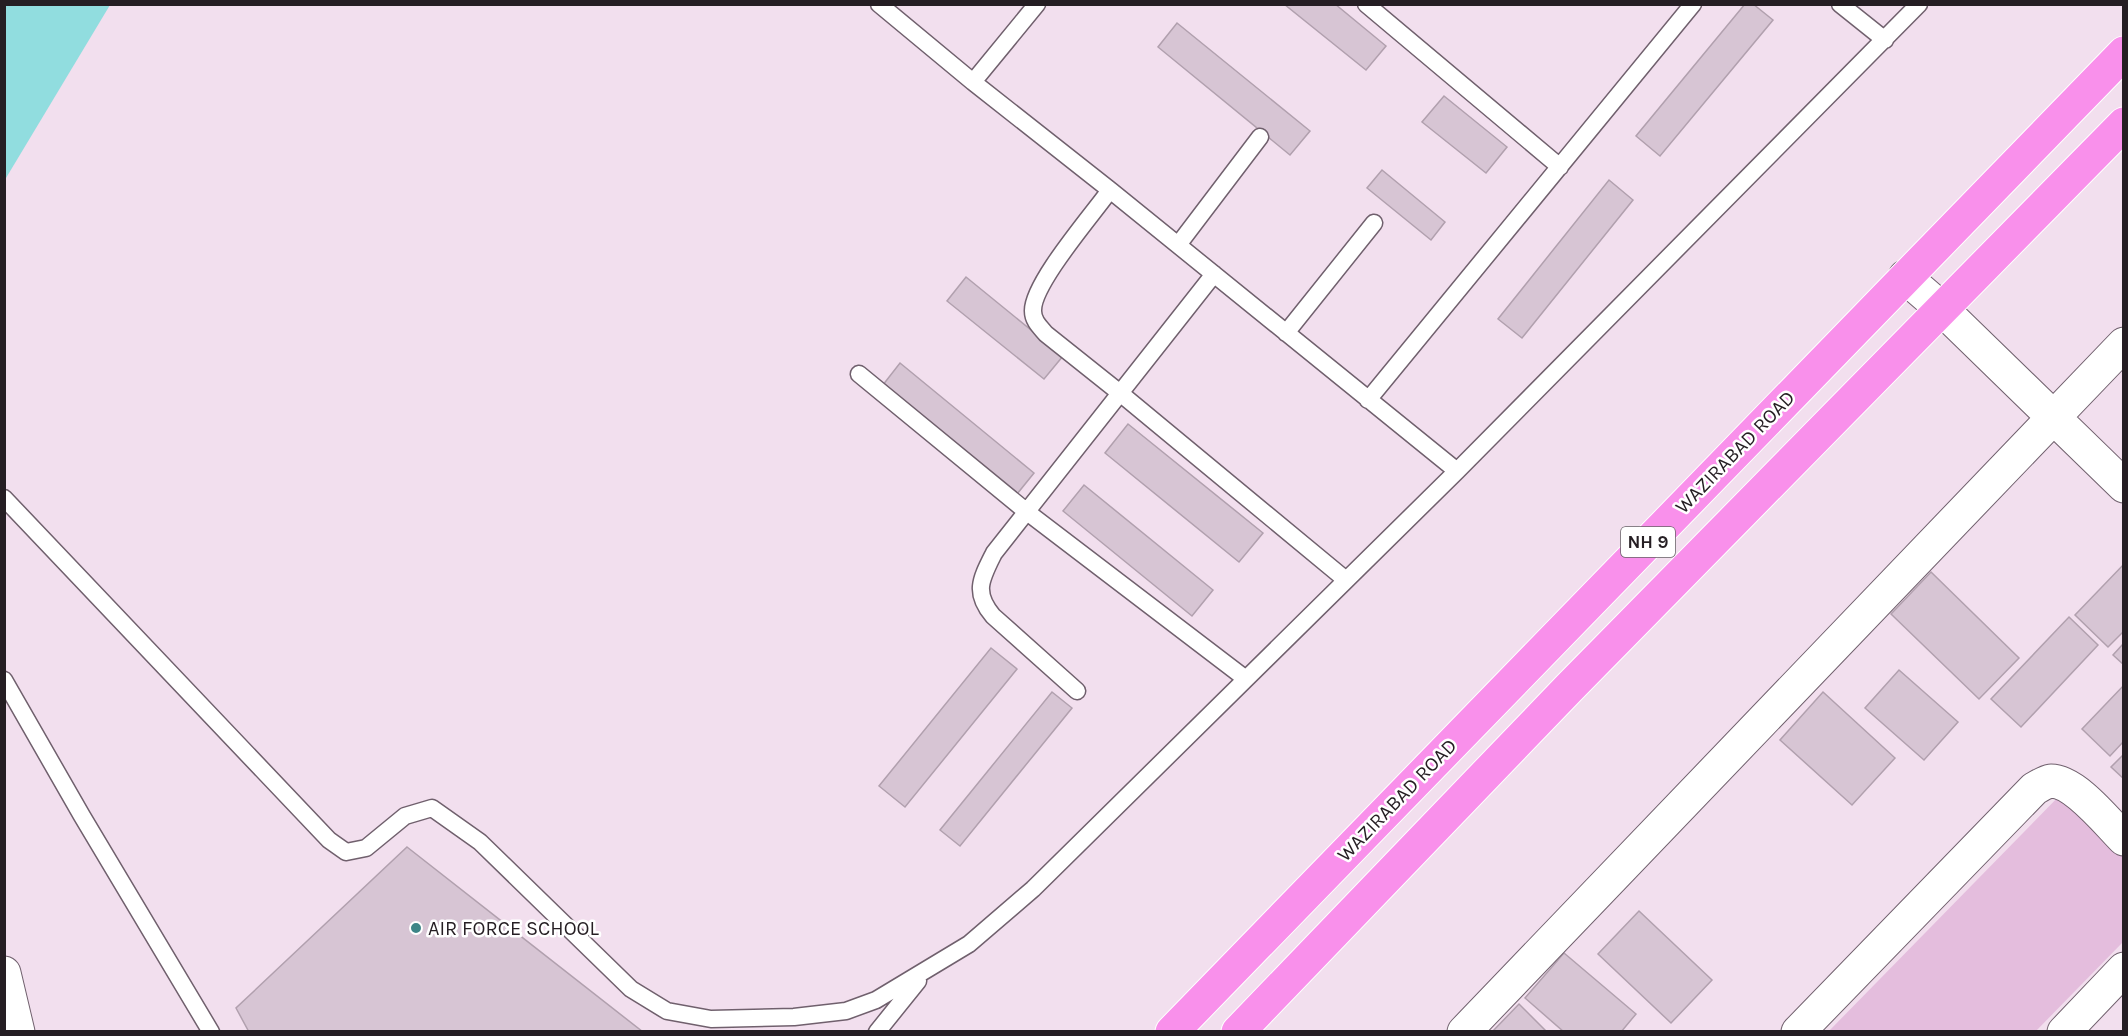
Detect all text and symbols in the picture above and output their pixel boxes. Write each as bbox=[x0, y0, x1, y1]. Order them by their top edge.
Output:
street label: WAZIRABAD ROAD bbox=[1671, 386, 1799, 518]
road number: NH 9 bbox=[1621, 527, 1675, 557]
street label: WAZIRABAD ROAD bbox=[1333, 734, 1461, 866]
place label: AIR FORCE SCHOOL bbox=[428, 917, 600, 940]
marker: AIR FORCE SCHOOL bbox=[409, 921, 423, 935]

